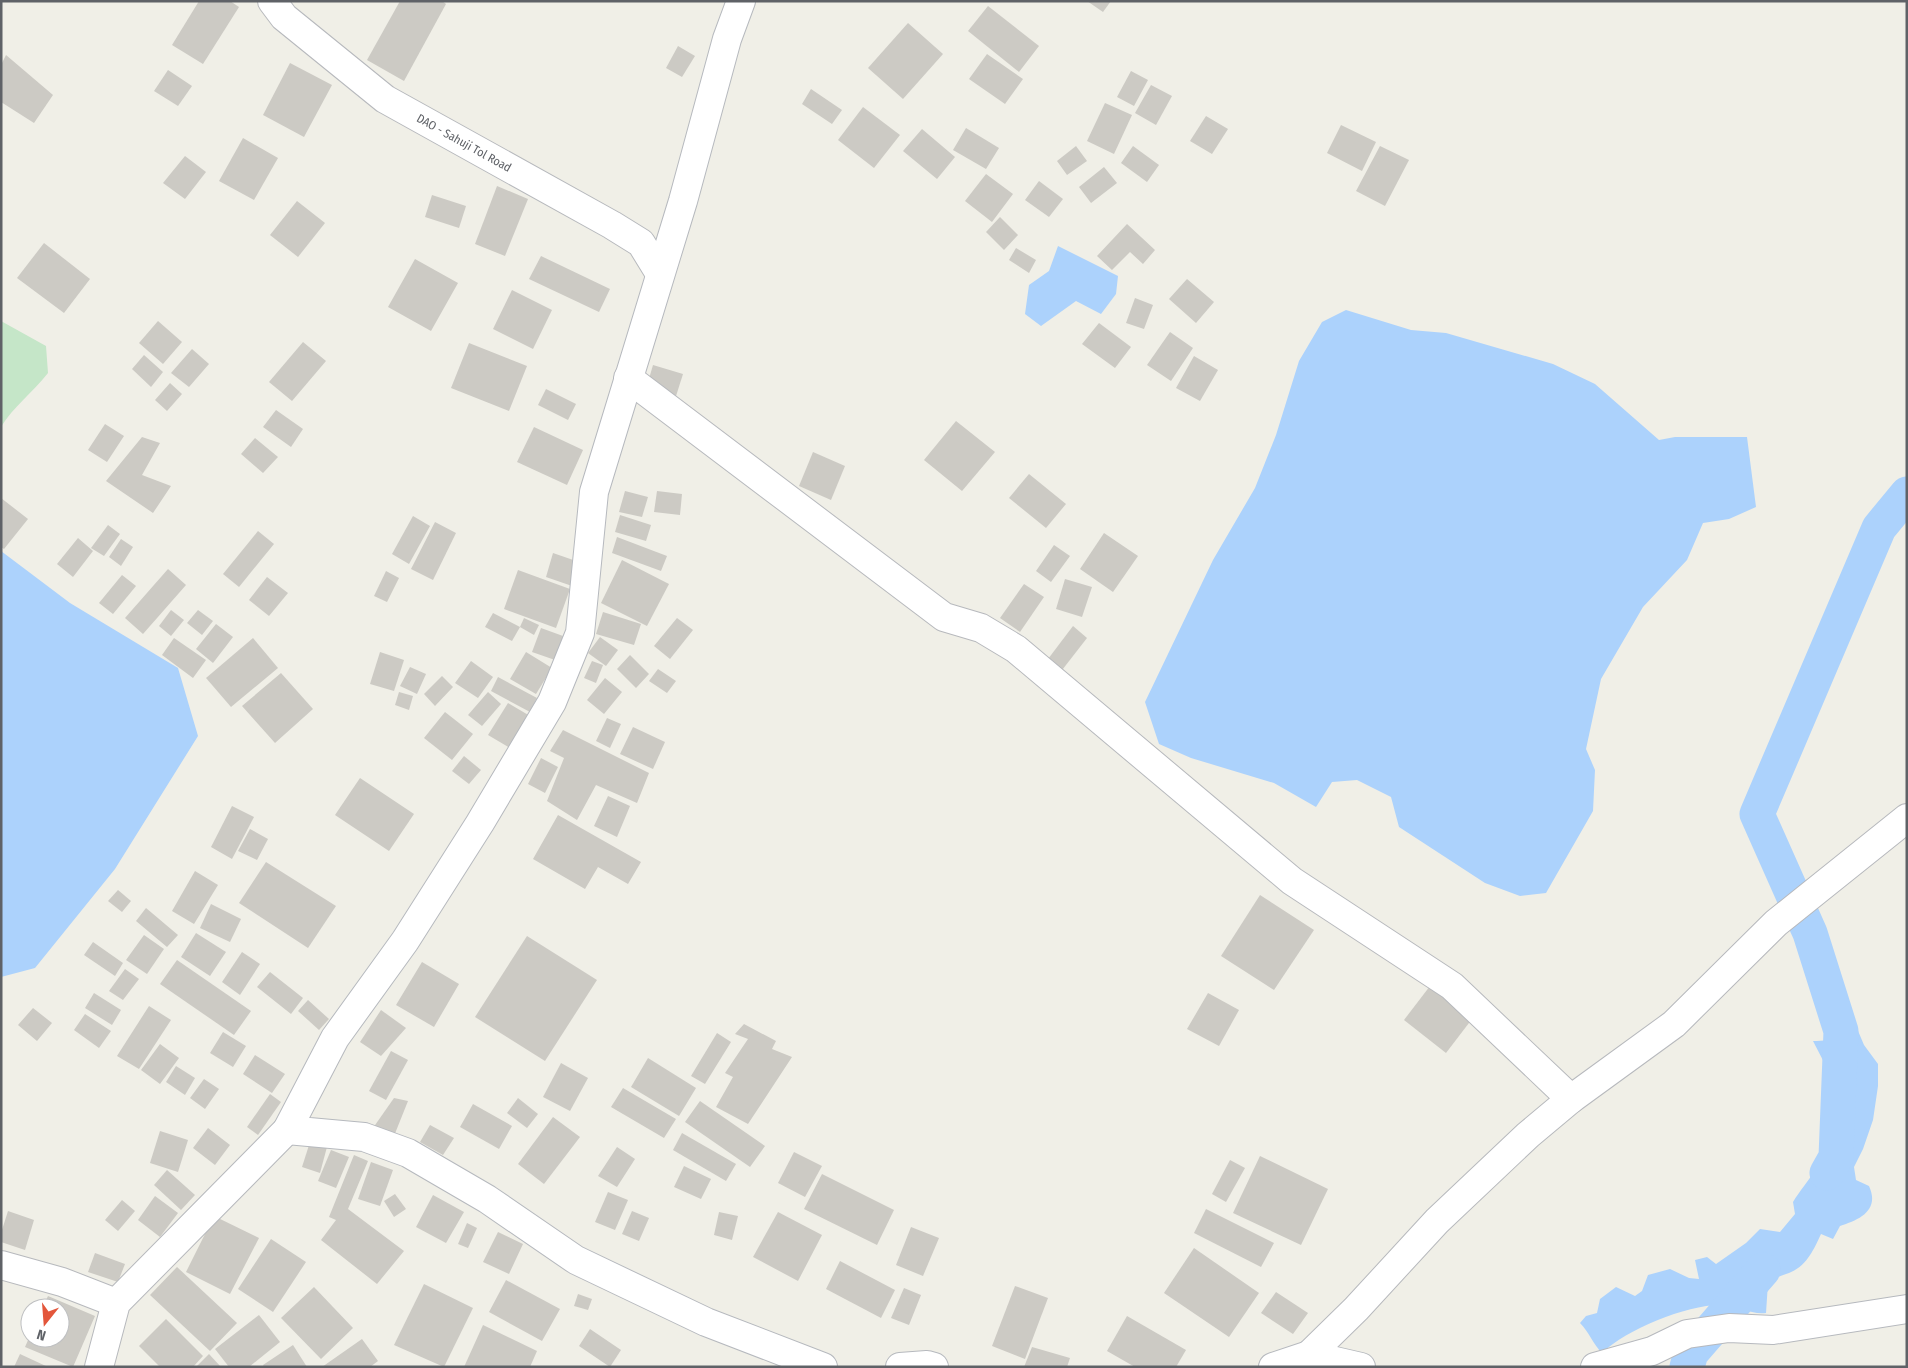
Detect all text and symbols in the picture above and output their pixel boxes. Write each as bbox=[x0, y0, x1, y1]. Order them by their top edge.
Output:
street label: DAO - Sahuji Tol Road bbox=[414, 111, 514, 175]
north arrow bbox=[20, 1298, 70, 1348]
text: N bbox=[35, 1326, 48, 1344]

